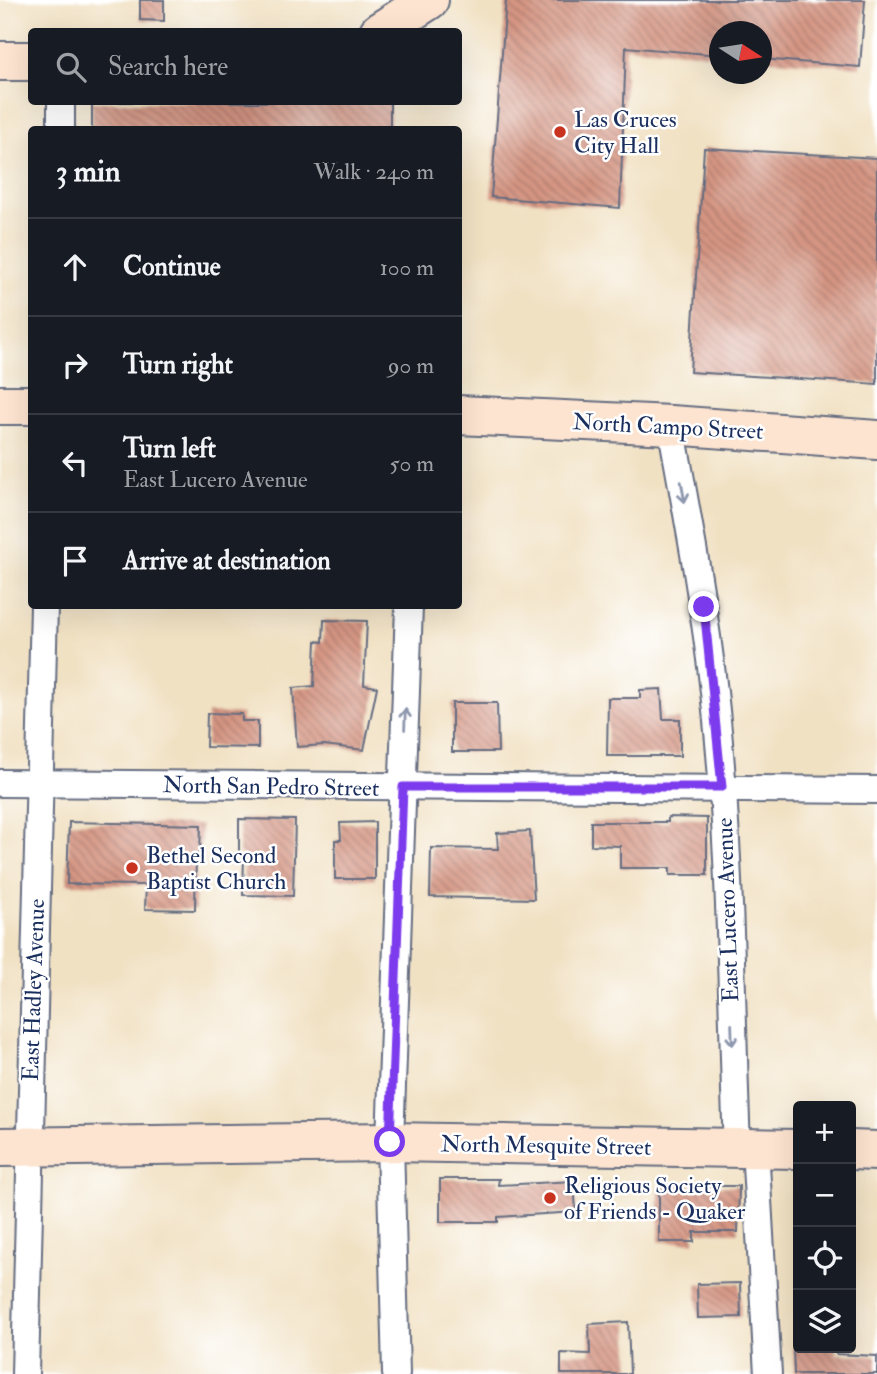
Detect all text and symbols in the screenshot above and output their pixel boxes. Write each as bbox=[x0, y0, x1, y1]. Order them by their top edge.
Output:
north arrow bbox=[709, 21, 772, 84]
search box bbox=[28, 28, 462, 105]
icon: search bbox=[52, 48, 90, 86]
text: Search here bbox=[108, 51, 228, 83]
place label: Las Cruces City Hall bbox=[574, 105, 677, 160]
marker: Las Cruces City Hall bbox=[552, 124, 568, 140]
text: 3 min bbox=[56, 153, 121, 190]
text: Walk · 240 m bbox=[314, 157, 434, 186]
icon: ahead bbox=[56, 248, 94, 286]
text: Continue bbox=[123, 251, 221, 283]
text: 100 m bbox=[380, 253, 434, 282]
icon: right bbox=[56, 346, 94, 384]
text: Turn right bbox=[123, 349, 233, 381]
text: 90 m bbox=[388, 351, 434, 380]
street label: North Campo Street bbox=[572, 407, 764, 447]
text: Turn left bbox=[123, 433, 216, 465]
icon: left bbox=[56, 444, 94, 482]
text: 50 m bbox=[390, 449, 434, 478]
text: East Lucero Avenue bbox=[123, 465, 308, 494]
one-way arrow bbox=[677, 480, 690, 503]
icon: arrive bbox=[56, 542, 94, 580]
text: Arrive at destination bbox=[123, 545, 331, 577]
route end bbox=[688, 591, 719, 622]
one-way arrow bbox=[399, 707, 412, 730]
street label: North San Pedro Street bbox=[162, 770, 380, 803]
street label: East Lucero Avenue bbox=[710, 817, 745, 1003]
place label: Bethel Second Baptist Church bbox=[146, 841, 286, 897]
marker: Bethel Second Baptist Church bbox=[124, 860, 140, 876]
street label: East Hadley Avenue bbox=[16, 898, 51, 1082]
one-way arrow bbox=[726, 1023, 739, 1046]
map controls bbox=[793, 1101, 856, 1353]
button: + bbox=[793, 1101, 856, 1164]
route start bbox=[374, 1126, 405, 1157]
street label: North Mesquite Street bbox=[440, 1129, 652, 1162]
button: − bbox=[793, 1164, 856, 1227]
place label: Religious Society of Friends - Quaker bbox=[564, 1171, 746, 1226]
marker: Religious Society of Friends - Quaker bbox=[542, 1190, 558, 1206]
button: locate bbox=[793, 1227, 856, 1290]
button: layers bbox=[793, 1290, 856, 1353]

